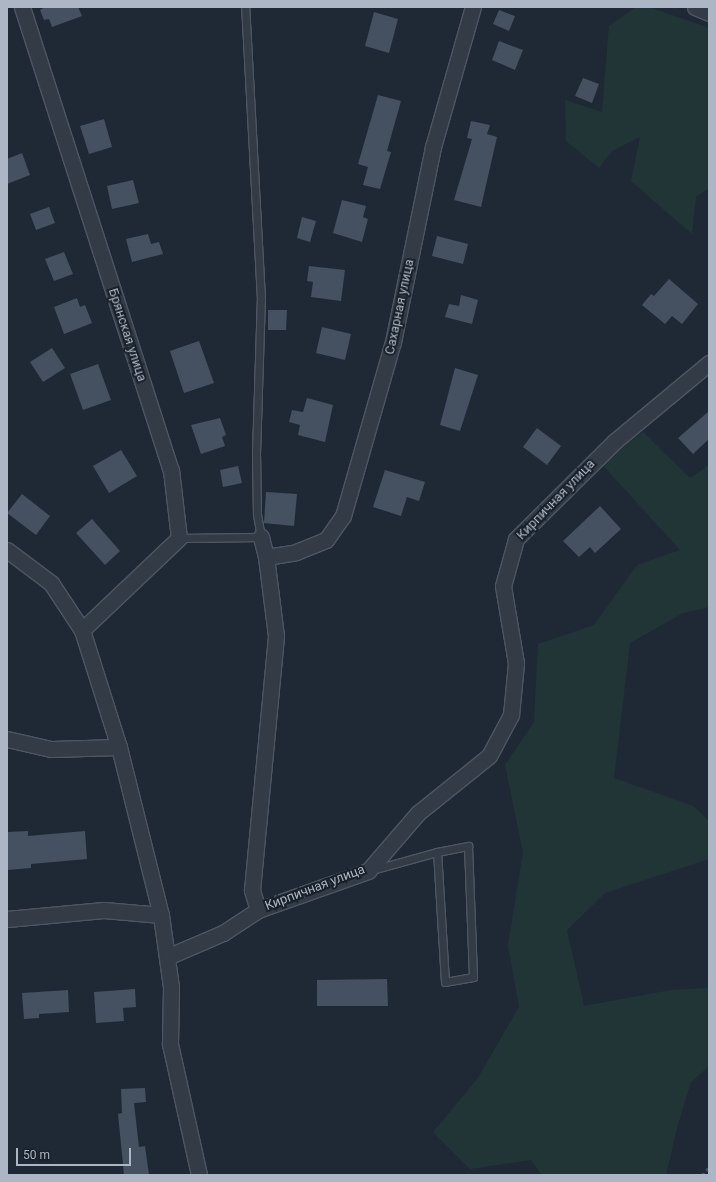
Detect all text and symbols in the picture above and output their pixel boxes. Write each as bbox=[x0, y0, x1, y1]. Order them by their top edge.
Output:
street label: Сахарная улица bbox=[382, 258, 418, 356]
street label: Брянская улица bbox=[105, 286, 149, 384]
street label: Кирпичная улица bbox=[514, 457, 598, 543]
street label: Кирпичная улица bbox=[263, 862, 367, 914]
scale bar bbox=[18, 1140, 133, 1166]
text: 50 m bbox=[23, 1148, 50, 1162]

